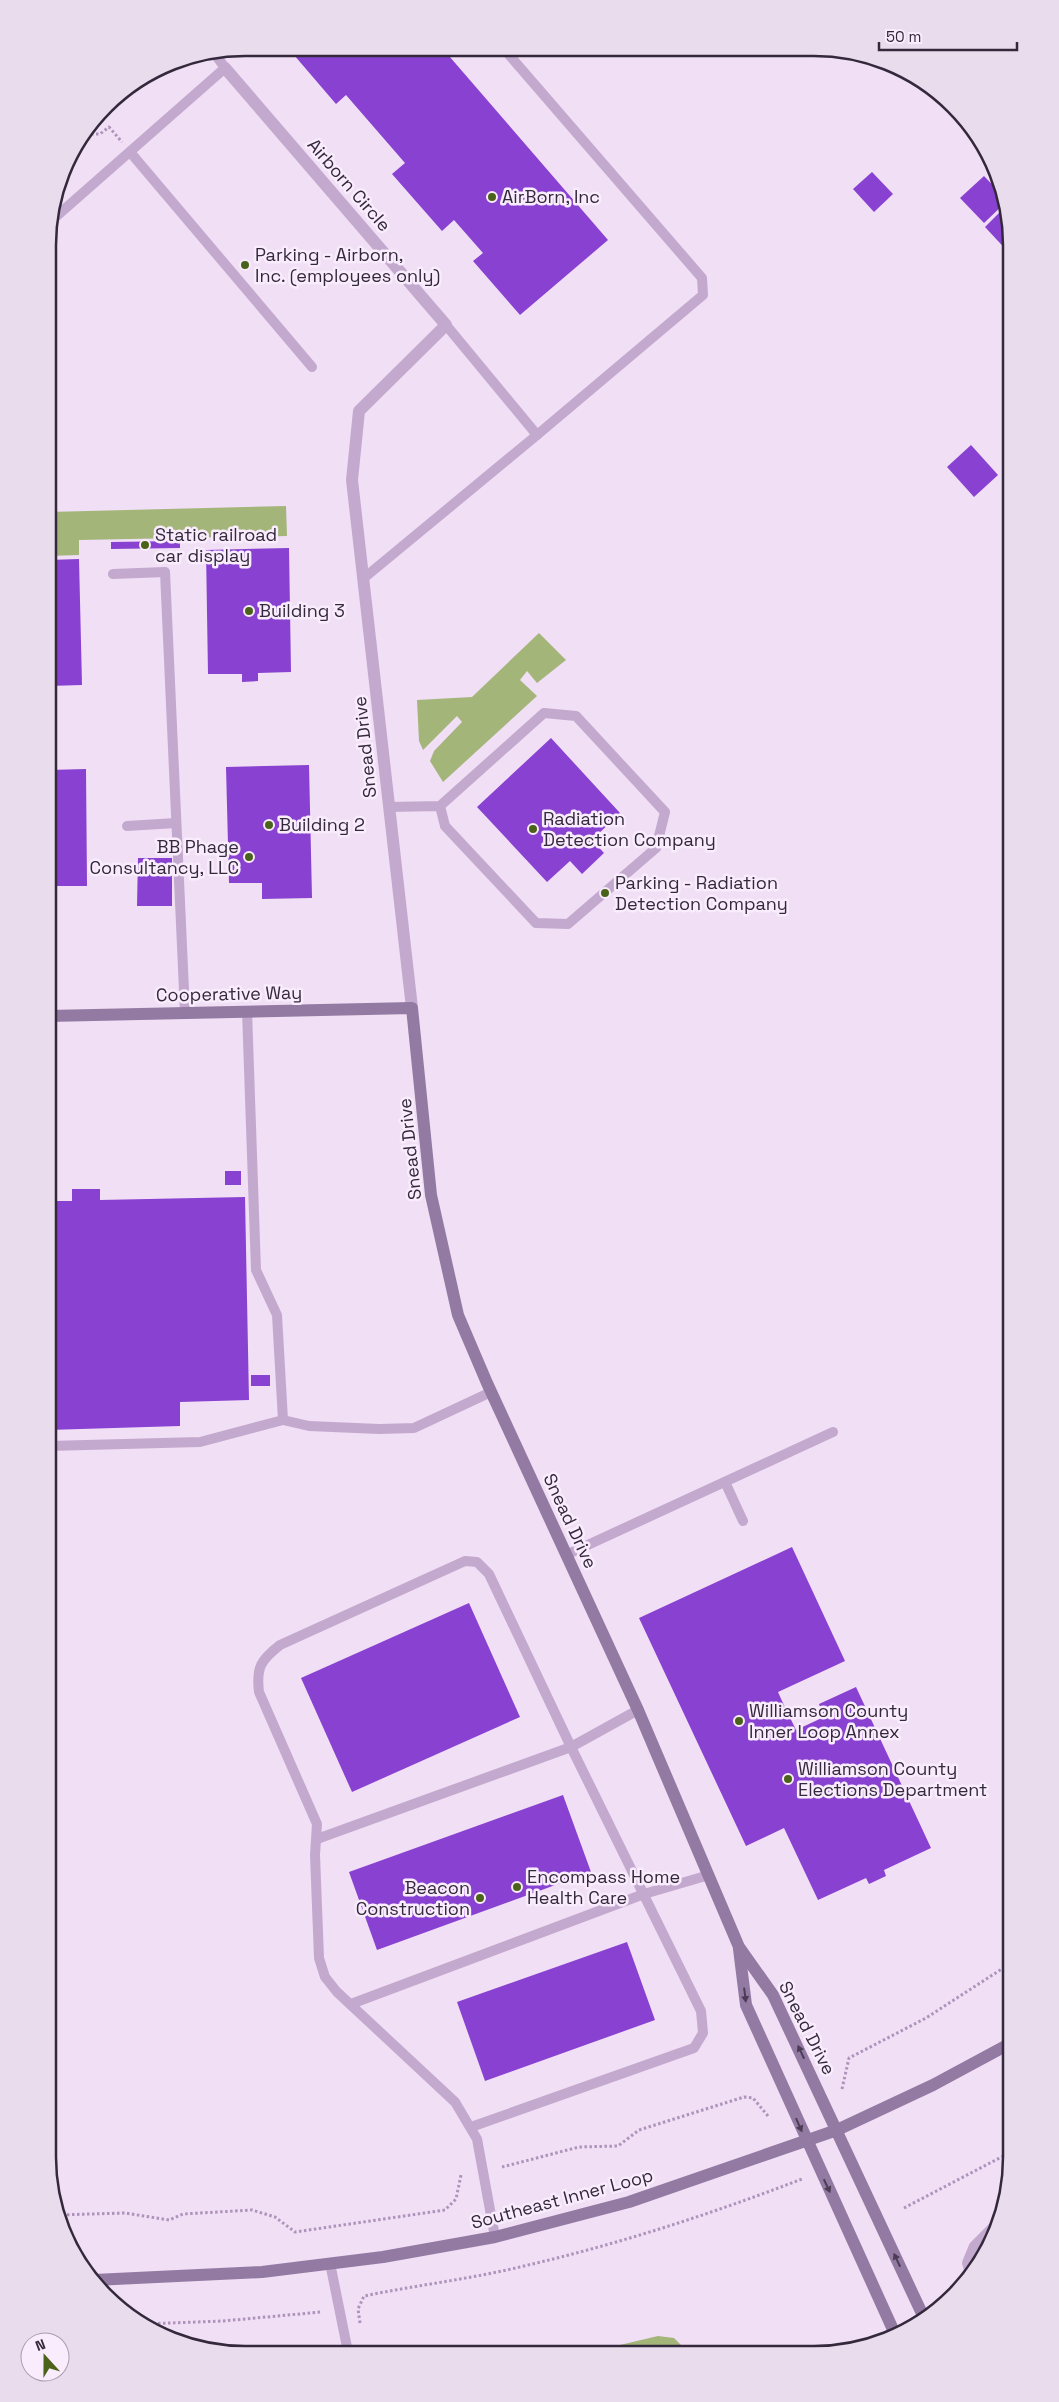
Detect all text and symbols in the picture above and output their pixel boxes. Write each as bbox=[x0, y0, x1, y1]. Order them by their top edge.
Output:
scale bar bbox=[879, 20, 1016, 52]
text: 50 m bbox=[886, 27, 921, 46]
street label: Airborn Circle bbox=[303, 133, 396, 236]
place label: AirBorn, Inc bbox=[502, 185, 600, 208]
marker: AirBorn, Inc bbox=[486, 191, 498, 203]
place label: Parking - Airborn, Inc. (employees only) bbox=[255, 243, 440, 287]
marker: Parking - Airborn, Inc. (employees only) bbox=[239, 259, 251, 271]
place label: Static railroad car display bbox=[155, 523, 277, 567]
marker: Static railroad car display bbox=[139, 539, 151, 551]
place label: Building 3 bbox=[259, 599, 345, 622]
marker: Building 3 bbox=[243, 605, 255, 617]
street label: Snead Drive bbox=[348, 695, 381, 799]
place label: Radiation Detection Company bbox=[543, 807, 716, 851]
place label: Building 2 bbox=[279, 813, 365, 836]
marker: Building 2 bbox=[263, 819, 275, 831]
marker: Radiation Detection Company bbox=[527, 823, 539, 835]
place label: BB Phage Consultancy, LLC bbox=[90, 835, 239, 879]
marker: BB Phage Consultancy, LLC bbox=[243, 851, 255, 863]
place label: Parking - Radiation Detection Company bbox=[615, 871, 788, 915]
marker: Parking - Radiation Detection Company bbox=[599, 887, 611, 899]
street label: Cooperative Way bbox=[156, 981, 302, 1006]
street label: Snead Drive bbox=[393, 1097, 426, 1201]
street label: Snead Drive bbox=[538, 1470, 602, 1572]
place label: Williamson County Inner Loop Annex bbox=[749, 1699, 908, 1743]
marker: Williamson County Inner Loop Annex bbox=[733, 1715, 745, 1727]
place label: Williamson County Elections Department bbox=[798, 1757, 987, 1801]
marker: Williamson County Elections Department bbox=[782, 1773, 794, 1785]
place label: Encompass Home Health Care bbox=[527, 1865, 680, 1909]
place label: Beacon Construction bbox=[356, 1876, 470, 1920]
marker: Encompass Home Health Care bbox=[511, 1881, 523, 1893]
marker: Beacon Construction bbox=[474, 1892, 486, 1904]
street label: Snead Drive bbox=[774, 1977, 841, 2079]
one-way arrow bbox=[741, 1988, 749, 2004]
one-way arrow bbox=[796, 2045, 805, 2060]
one-way arrow bbox=[795, 2118, 803, 2132]
street label: Southeast Inner Loop bbox=[468, 2163, 656, 2234]
one-way arrow bbox=[823, 2179, 831, 2193]
one-way arrow bbox=[893, 2253, 901, 2267]
north arrow bbox=[20, 2332, 70, 2382]
text: N bbox=[33, 2335, 48, 2355]

